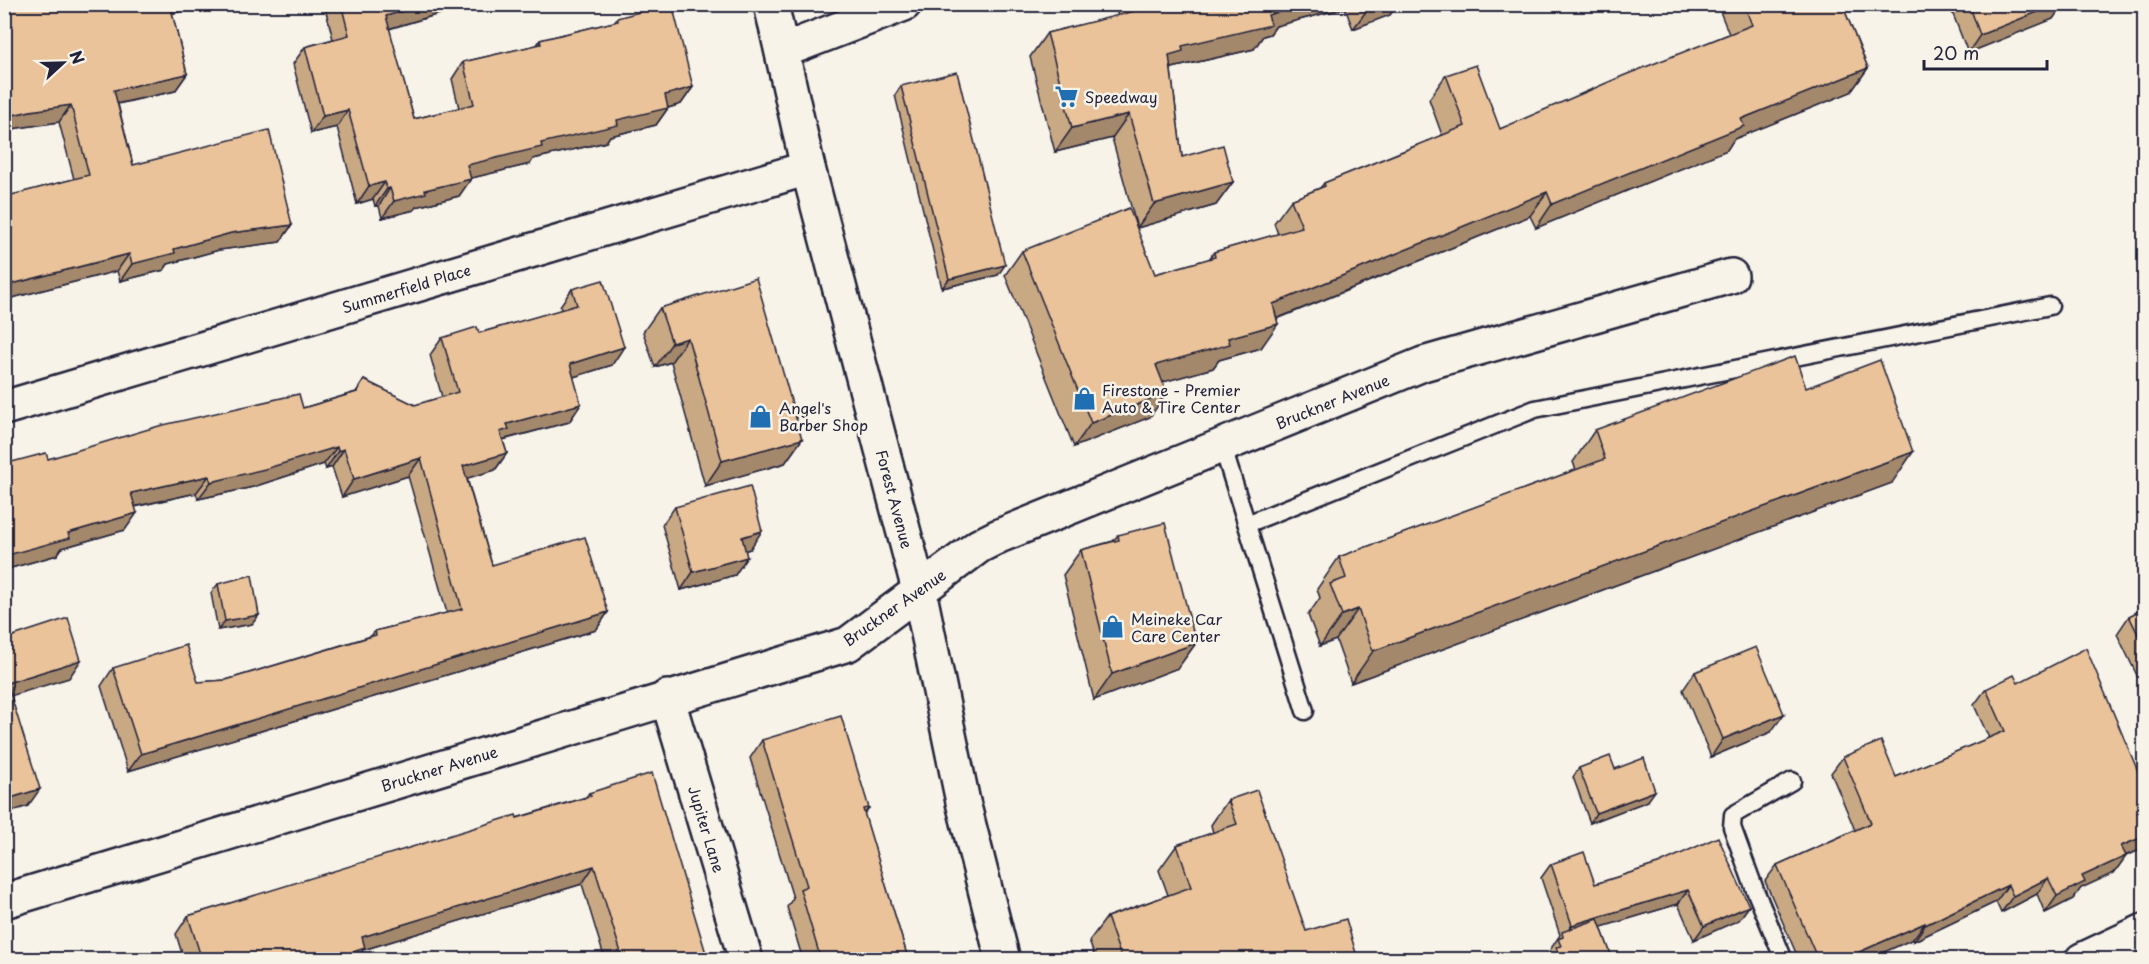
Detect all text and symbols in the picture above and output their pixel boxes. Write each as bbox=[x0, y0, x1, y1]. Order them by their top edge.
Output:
north arrow bbox=[33, 33, 93, 93]
scale bar bbox=[1924, 33, 2047, 71]
text: 20 m bbox=[1933, 39, 1979, 66]
text: N bbox=[64, 47, 91, 67]
supermarket icon: Speedway bbox=[1054, 83, 1080, 109]
place label: Speedway bbox=[1085, 85, 1157, 108]
street label: Summerfield Place bbox=[339, 257, 473, 319]
street label: Bruckner Avenue bbox=[1272, 368, 1392, 434]
place label: Firestone - Premier Auto & Tire Center bbox=[1102, 378, 1241, 418]
shop icon: Firestone - Premier Auto & Tire Center bbox=[1071, 385, 1097, 411]
place label: Angel's Barber Shop bbox=[779, 396, 868, 436]
shop icon: Angel's Barber Shop bbox=[748, 403, 774, 429]
street label: Forest Avenue bbox=[871, 447, 919, 551]
street label: Bruckner Avenue bbox=[838, 563, 950, 651]
place label: Meineke Car Care Center bbox=[1131, 607, 1222, 647]
shop icon: Meineke Car Care Center bbox=[1100, 614, 1126, 640]
street label: Bruckner Avenue bbox=[378, 739, 500, 797]
street label: Jupiter Lane bbox=[683, 783, 731, 875]

